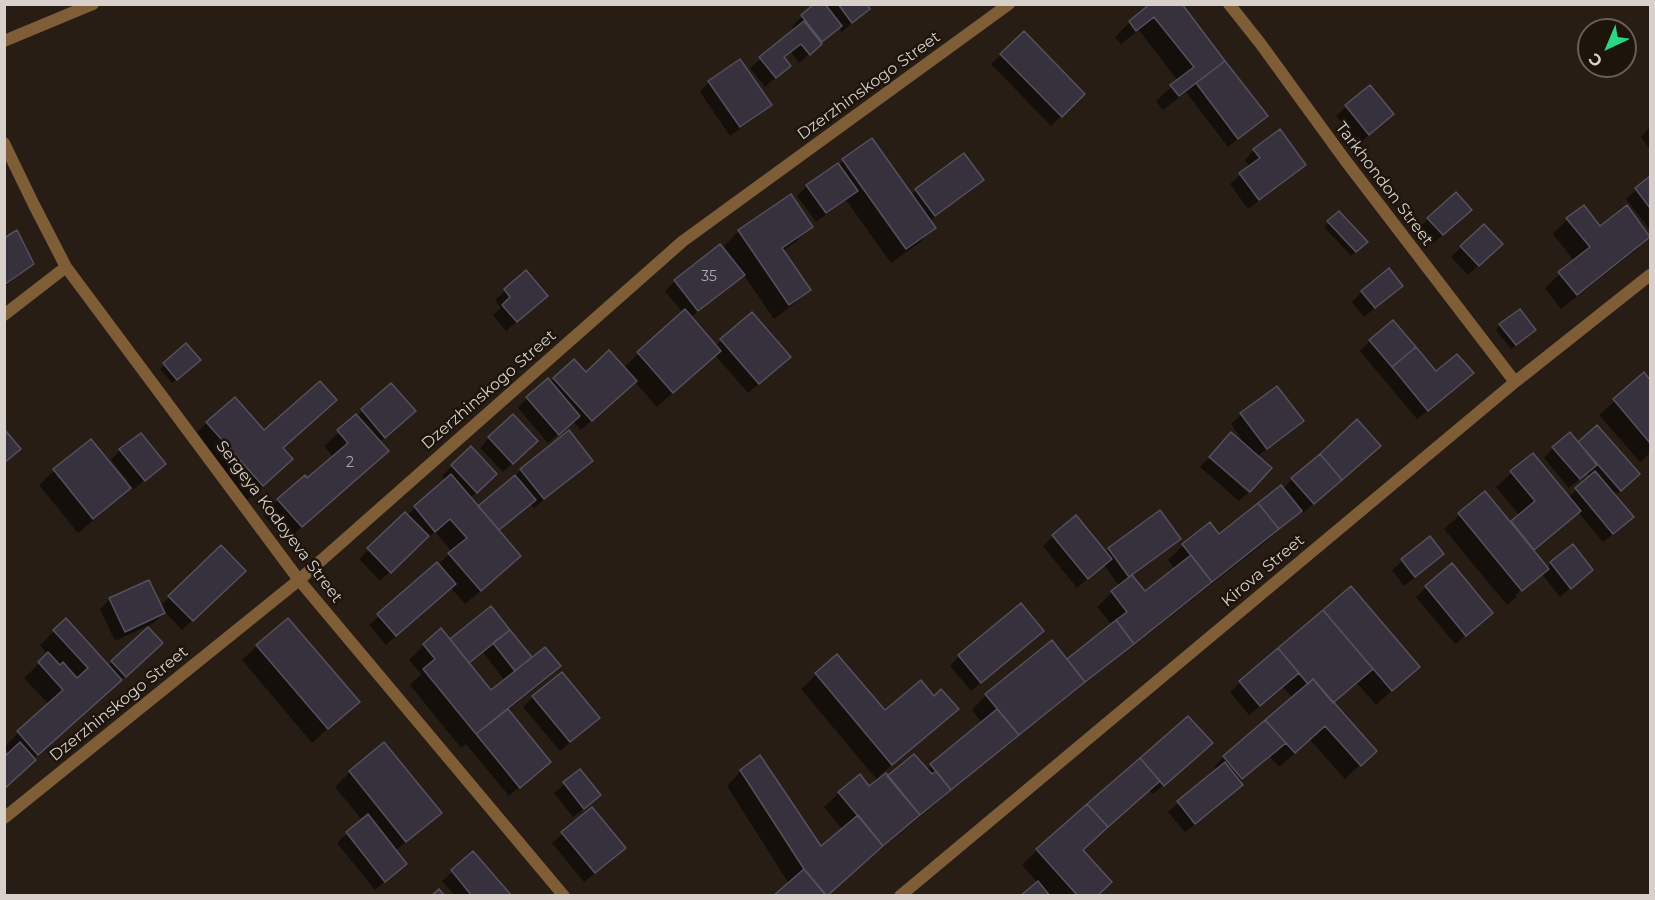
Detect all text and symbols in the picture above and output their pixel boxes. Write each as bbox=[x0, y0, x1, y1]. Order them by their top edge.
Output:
north arrow bbox=[1577, 18, 1637, 78]
street label: Dzerzhinskogo Street bbox=[794, 28, 944, 144]
text: С bbox=[1585, 49, 1606, 71]
street label: Tarkhondon Street bbox=[1331, 118, 1437, 250]
house number: 35 bbox=[701, 269, 717, 285]
street label: Dzerzhinskogo Street bbox=[418, 326, 560, 454]
street label: Sergeya Kodoyeva Street bbox=[212, 437, 346, 607]
house number: 2 bbox=[346, 455, 354, 471]
street label: Kirova Street bbox=[1218, 531, 1308, 611]
street label: Dzerzhinskogo Street bbox=[46, 642, 192, 766]

